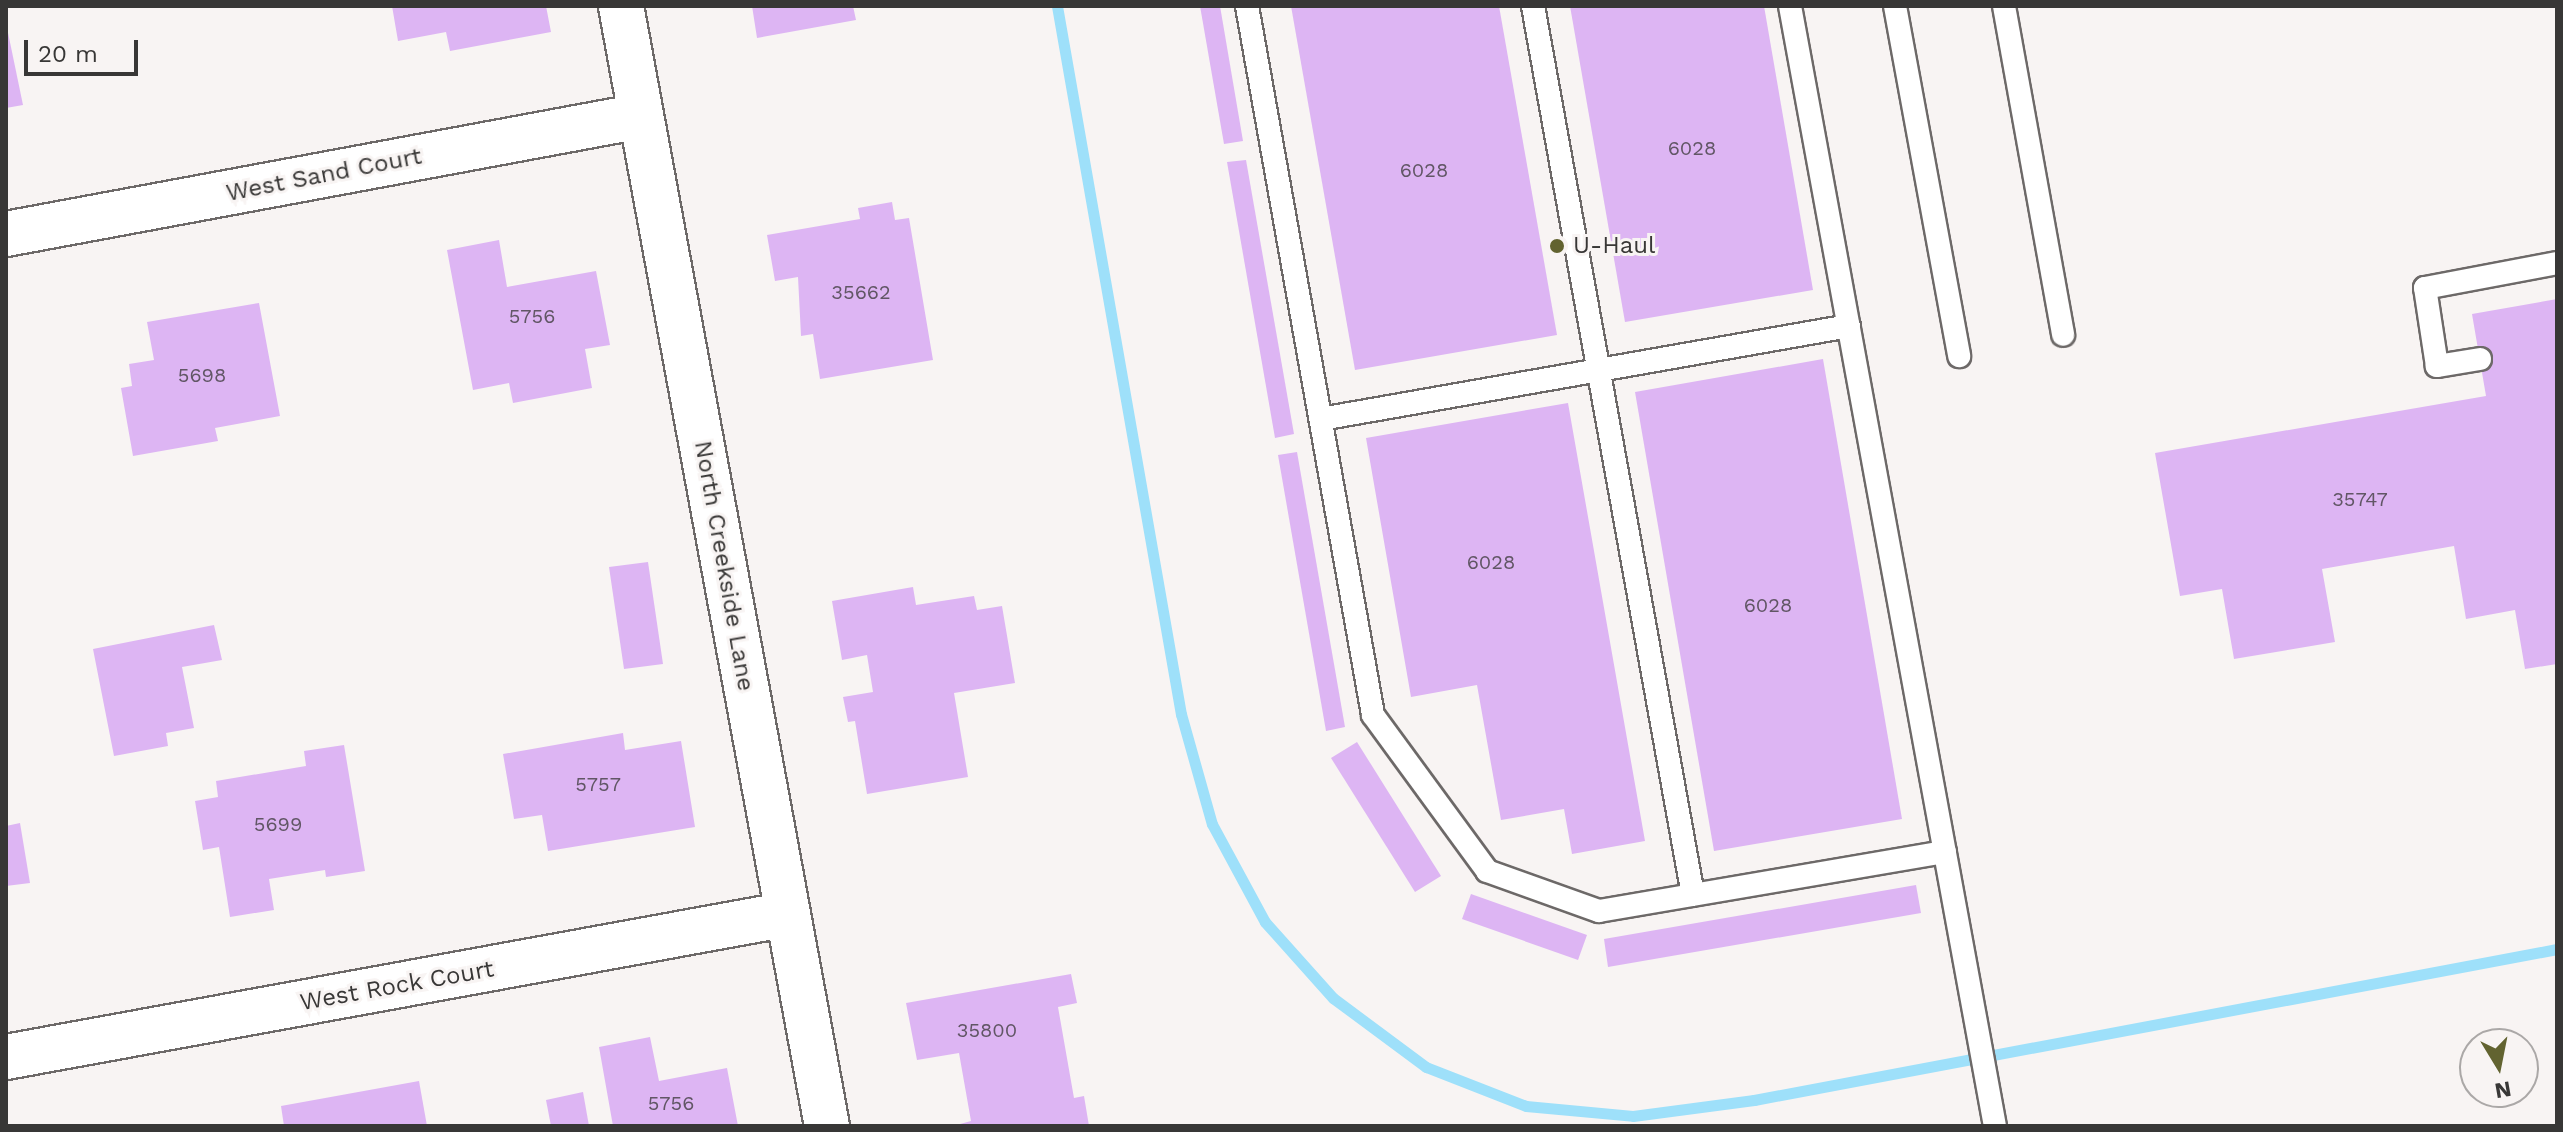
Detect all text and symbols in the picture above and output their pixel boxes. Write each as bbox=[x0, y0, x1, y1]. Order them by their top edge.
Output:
scale bar bbox=[28, 24, 142, 74]
text: 20 m bbox=[38, 40, 98, 68]
house number: 6028 bbox=[1668, 136, 1716, 160]
street label: West Sand Court bbox=[224, 142, 424, 208]
house number: 6028 bbox=[1400, 158, 1448, 182]
place label: U-Haul bbox=[1573, 232, 1655, 260]
marker: U-Haul bbox=[1548, 237, 1566, 255]
house number: 35662 bbox=[831, 280, 891, 304]
house number: 5756 bbox=[509, 304, 555, 328]
house number: 5698 bbox=[178, 363, 226, 387]
street label: North Creekside Lane bbox=[688, 439, 760, 693]
house number: 35747 bbox=[2332, 487, 2388, 511]
house number: 6028 bbox=[1467, 550, 1515, 574]
house number: 6028 bbox=[1744, 593, 1792, 617]
house number: 5757 bbox=[575, 772, 621, 796]
house number: 5699 bbox=[254, 812, 302, 836]
street label: West Rock Court bbox=[298, 955, 496, 1017]
house number: 35800 bbox=[957, 1018, 1017, 1042]
north arrow bbox=[2459, 1028, 2539, 1108]
text: N bbox=[2493, 1076, 2513, 1104]
house number: 5756 bbox=[648, 1091, 694, 1115]

